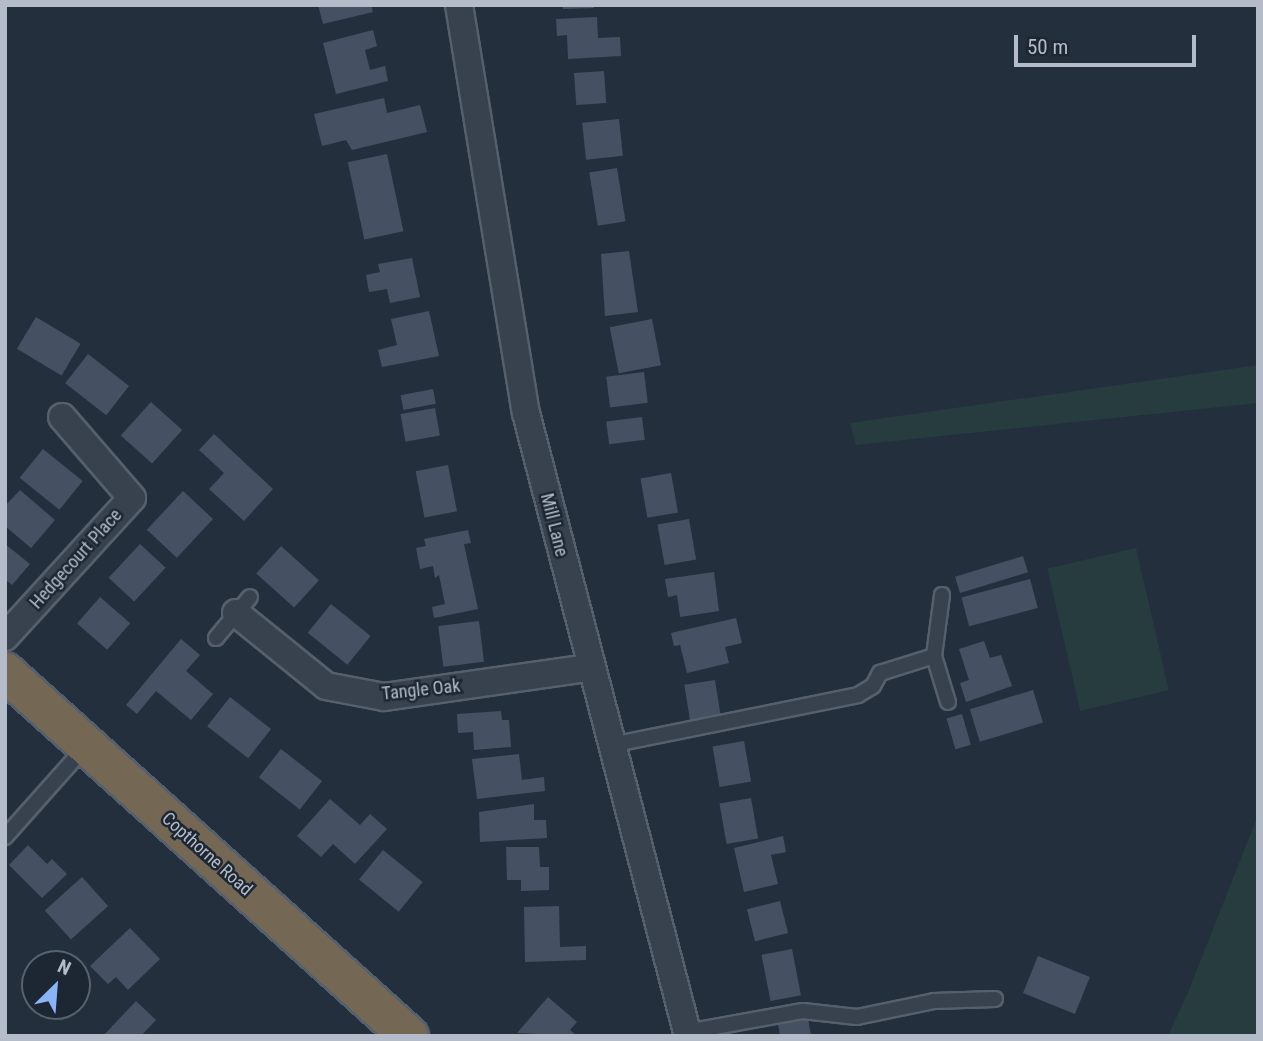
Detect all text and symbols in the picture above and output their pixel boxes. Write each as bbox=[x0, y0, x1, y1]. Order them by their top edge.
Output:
scale bar bbox=[1018, 21, 1200, 65]
text: 50 m bbox=[1027, 35, 1068, 59]
street label: Mill Lane bbox=[536, 491, 572, 559]
street label: Hedgecourt Place bbox=[26, 505, 126, 613]
street label: Tangle Oak bbox=[381, 675, 461, 705]
street label: Copthorne Road bbox=[157, 808, 257, 900]
north arrow bbox=[21, 950, 91, 1020]
text: N bbox=[54, 954, 74, 980]

